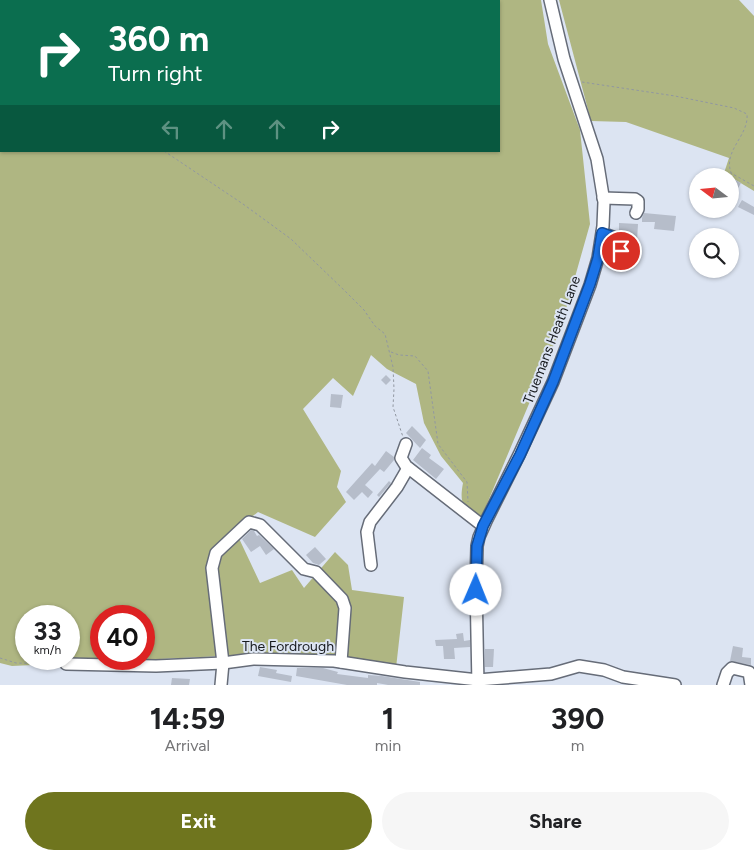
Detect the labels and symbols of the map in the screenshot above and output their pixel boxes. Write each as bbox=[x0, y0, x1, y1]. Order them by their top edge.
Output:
north arrow bbox=[689, 168, 739, 218]
pin bbox=[600, 230, 642, 272]
street label: Truemans Heath Lane bbox=[520, 273, 584, 406]
position arrow bbox=[449, 563, 501, 615]
speed limit sign: 40 bbox=[90, 605, 155, 670]
street label: The Fordrough bbox=[242, 638, 334, 655]

